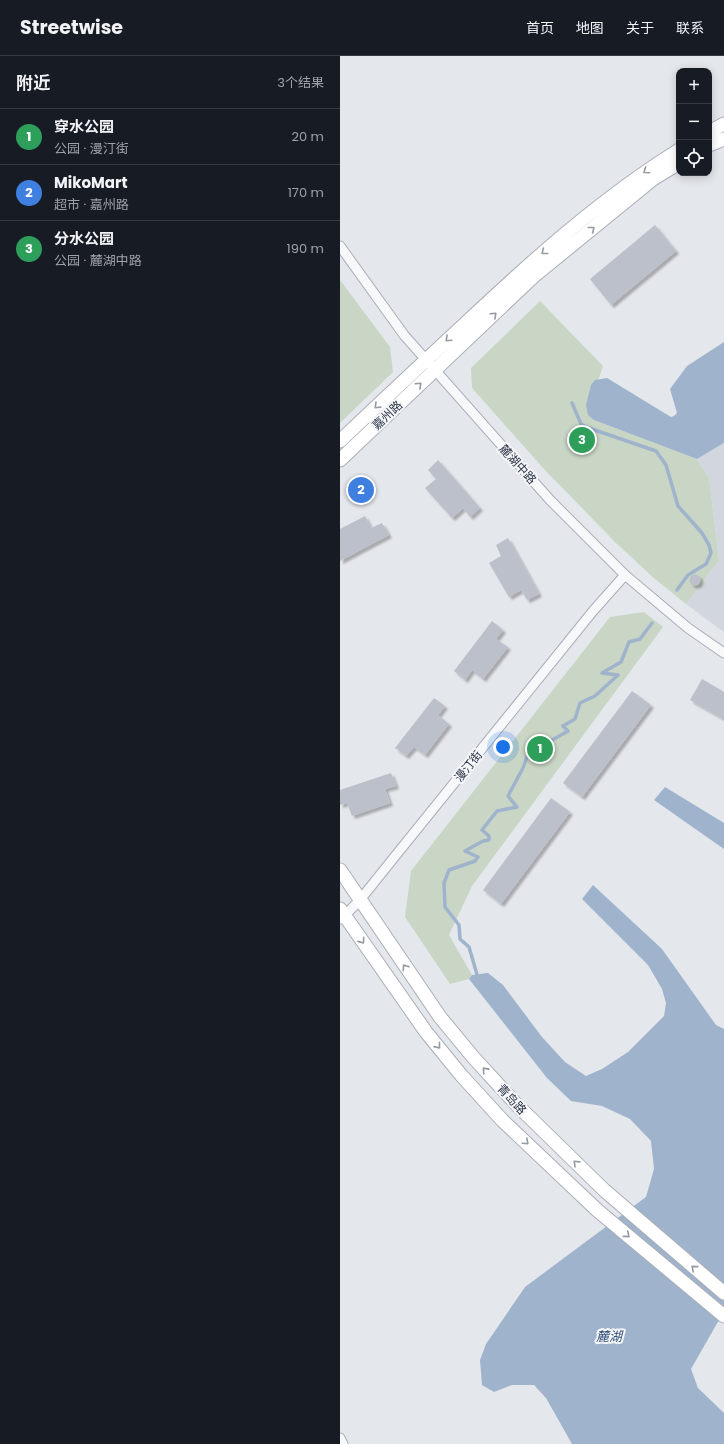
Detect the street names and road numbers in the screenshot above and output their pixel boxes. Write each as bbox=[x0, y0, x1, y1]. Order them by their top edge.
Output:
street label: 嘉州路 bbox=[368, 397, 406, 433]
street label: 麓湖中路 bbox=[496, 440, 540, 488]
street label: 漫汀街 bbox=[450, 747, 486, 785]
street label: 青岛路 bbox=[494, 1080, 530, 1118]

